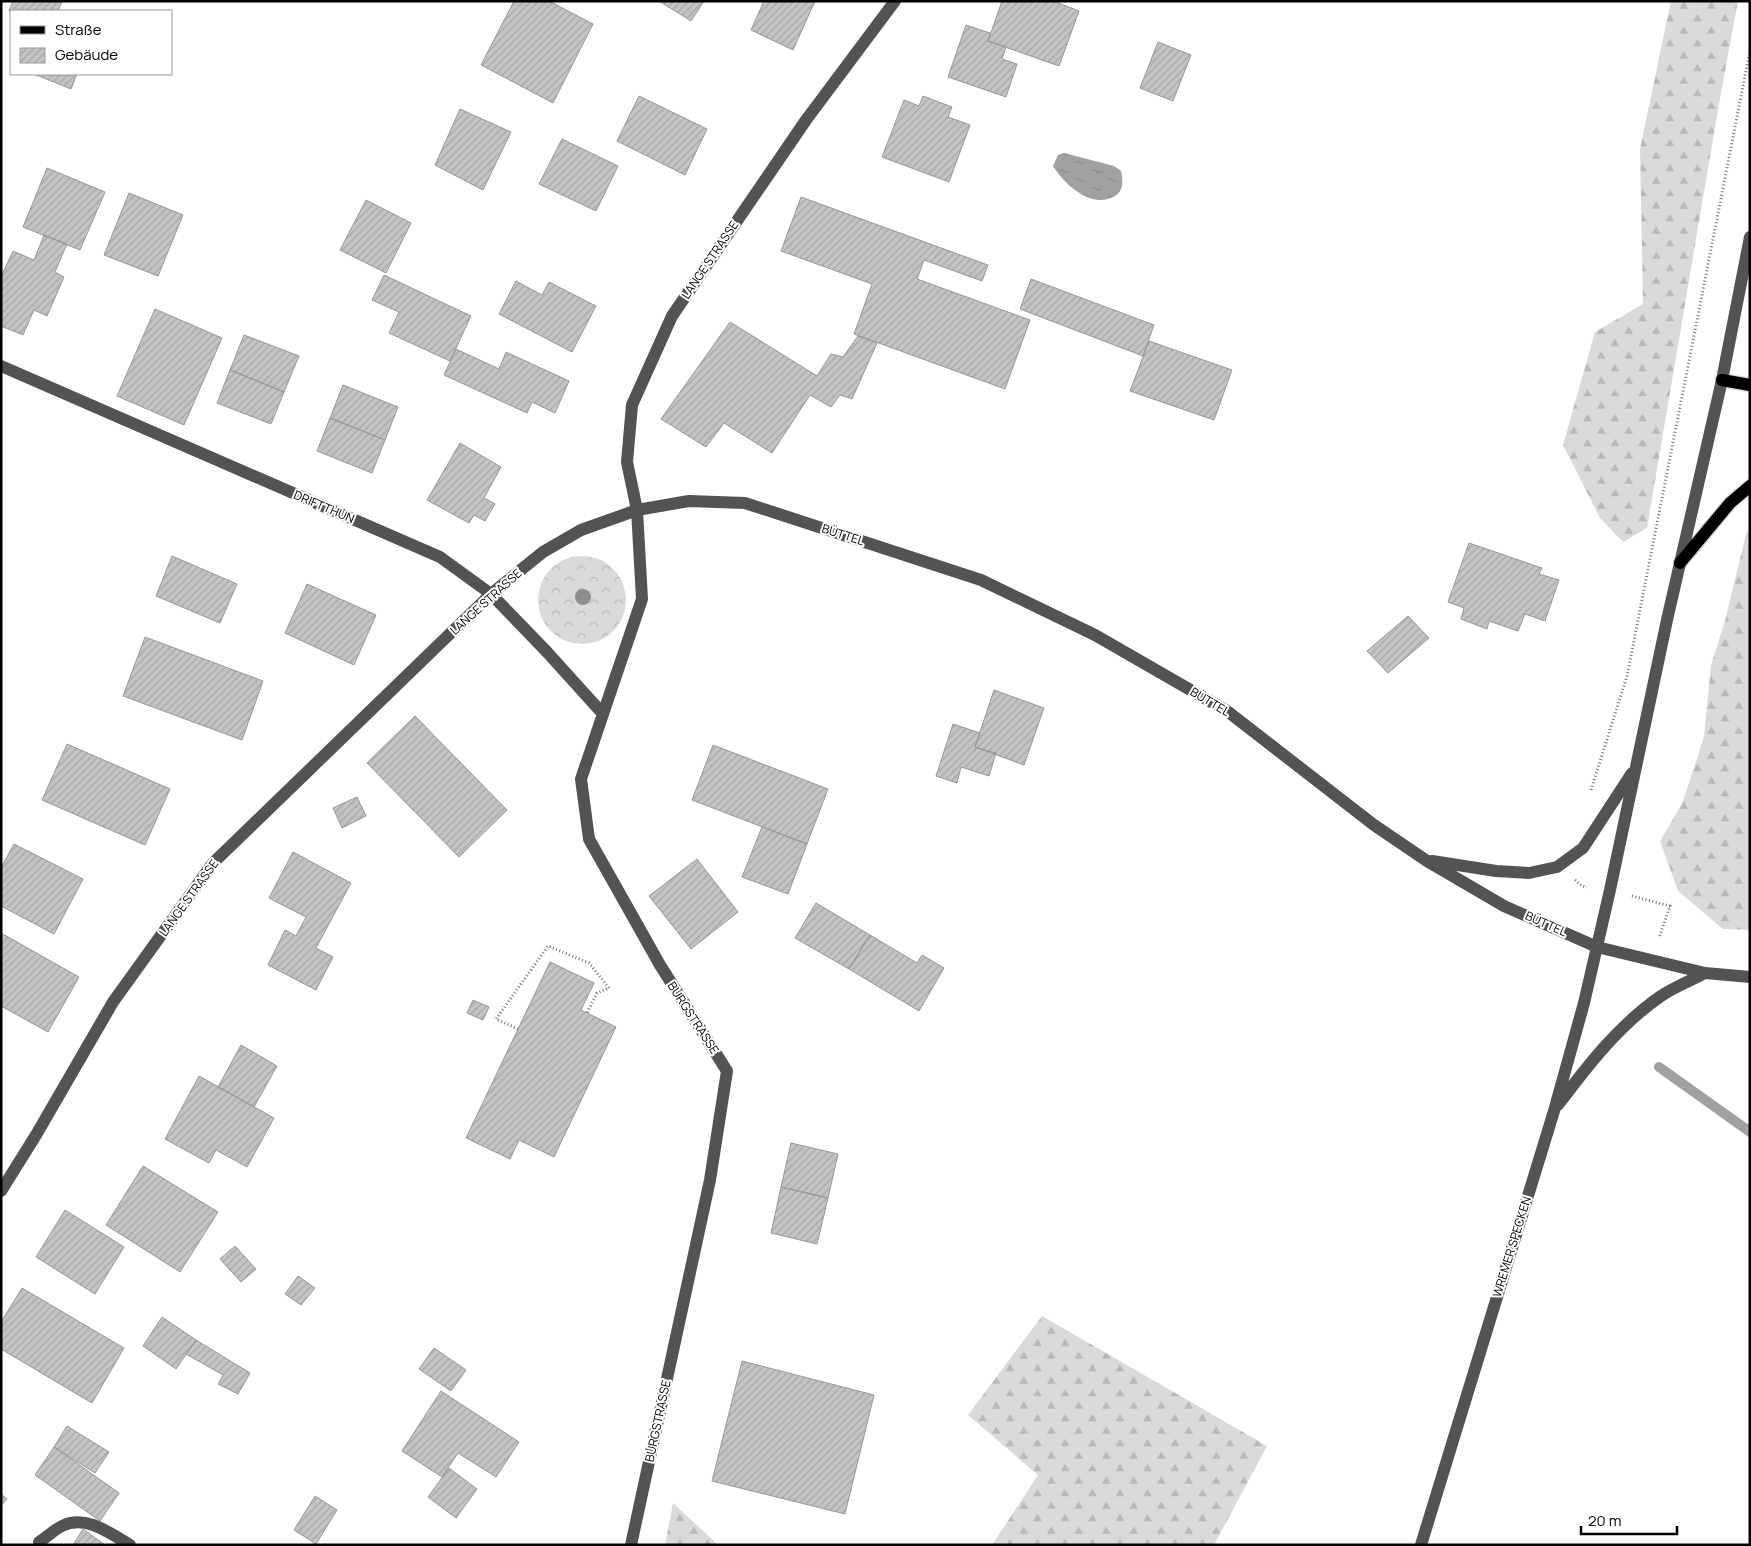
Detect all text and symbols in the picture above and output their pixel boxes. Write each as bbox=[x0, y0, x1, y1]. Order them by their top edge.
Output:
legend bbox=[10, 10, 172, 75]
text: Straße bbox=[55, 19, 102, 40]
text: Gebäude bbox=[55, 44, 118, 65]
street label: LANGE STRASSE bbox=[677, 217, 742, 302]
street label: DRIFTTHUN bbox=[291, 486, 357, 527]
street label: BÜTTEL bbox=[820, 520, 867, 549]
street label: LANGE STRASSE bbox=[446, 565, 525, 638]
street label: BÜTTEL bbox=[1187, 683, 1233, 720]
street label: LANGE STRASSE bbox=[155, 856, 222, 939]
street label: BÜTTEL bbox=[1523, 907, 1570, 940]
street label: BURGSTRASSE bbox=[664, 978, 723, 1057]
street label: WREMER SPECKEN bbox=[1488, 1194, 1535, 1299]
street label: BURGSTRASSE bbox=[641, 1378, 674, 1463]
scale bar bbox=[1581, 1504, 1677, 1536]
text: 20 m bbox=[1588, 1510, 1621, 1531]

